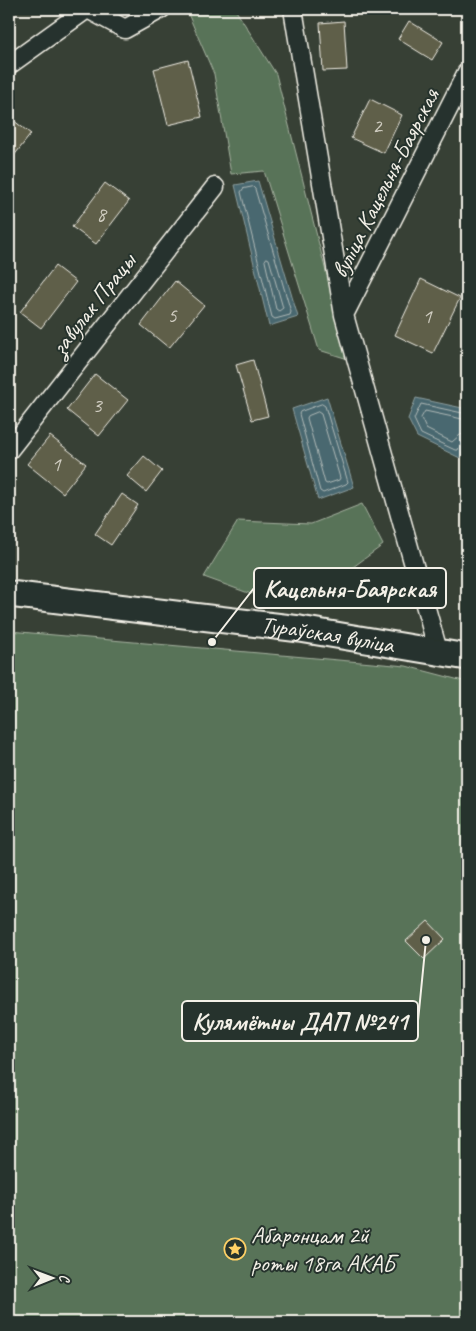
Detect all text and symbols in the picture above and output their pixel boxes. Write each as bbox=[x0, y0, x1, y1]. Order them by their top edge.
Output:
street label: вуліца Кацельня-Баярская bbox=[324, 82, 446, 283]
house number: 2 bbox=[372, 113, 383, 139]
house number: 8 bbox=[96, 201, 108, 227]
street label: завулак Працы bbox=[42, 245, 144, 364]
house number: 5 bbox=[167, 302, 178, 328]
house number: 1 bbox=[422, 303, 433, 329]
house number: 3 bbox=[92, 392, 103, 418]
house number: 1 bbox=[51, 451, 62, 477]
callout: Кацельня-Баярская bbox=[254, 568, 446, 608]
text: Кацельня-Баярская bbox=[264, 573, 438, 605]
street label: Тураўская вуліца bbox=[259, 609, 398, 660]
callout: Кулямётны ДАП №241 bbox=[182, 1001, 418, 1041]
text: Кулямётны ДАП №241 bbox=[192, 1006, 411, 1038]
place label: Абаронцам 2й роты 18га АКАБ bbox=[251, 1220, 399, 1278]
place icon: Абаронцам 2й роты 18га АКАБ bbox=[223, 1237, 247, 1261]
north arrow bbox=[28, 1254, 78, 1304]
text: С bbox=[56, 1274, 73, 1283]

